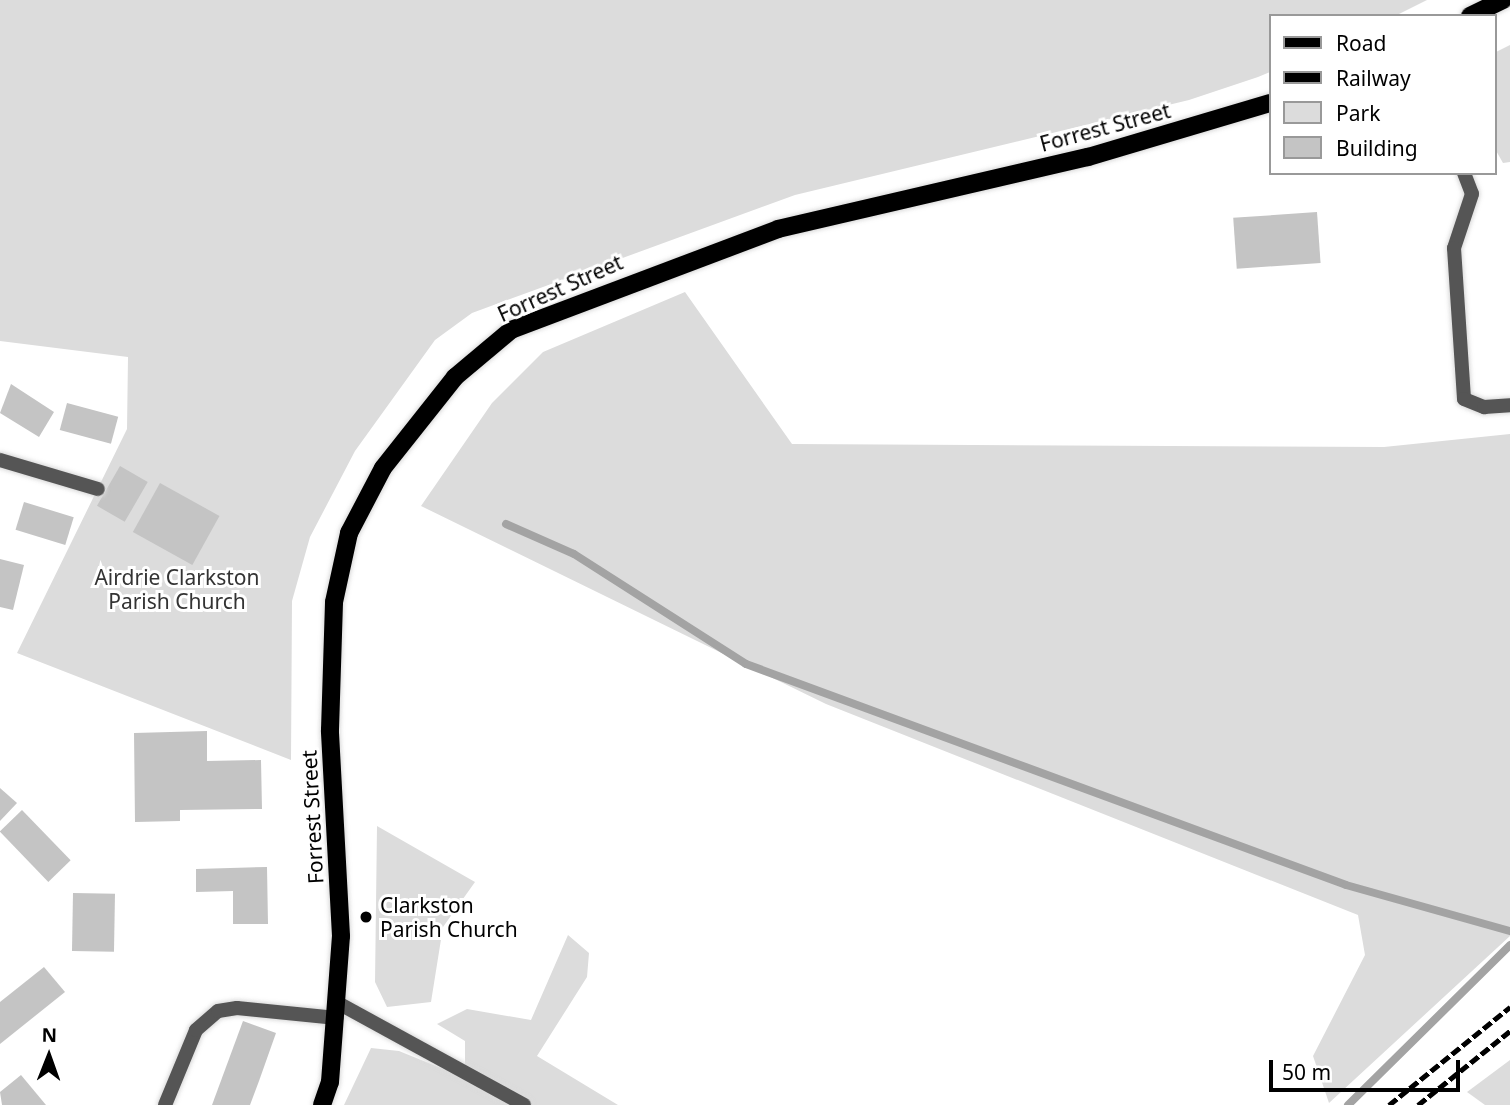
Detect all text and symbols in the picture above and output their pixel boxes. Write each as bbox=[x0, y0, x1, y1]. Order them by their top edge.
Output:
legend bbox=[1268, 14, 1496, 175]
text: Road bbox=[1336, 29, 1386, 57]
text: Railway bbox=[1336, 64, 1411, 92]
street label: Forrest Street bbox=[1037, 97, 1173, 157]
text: Park bbox=[1336, 99, 1380, 127]
text: Building bbox=[1336, 134, 1418, 162]
street label: Forrest Street bbox=[494, 249, 626, 327]
park label: Airdrie Clarkston Parish Church bbox=[94, 564, 260, 614]
street label: Forrest Street bbox=[296, 749, 328, 885]
place label: Clarkston Parish Church bbox=[380, 892, 518, 942]
marker: Clarkston Parish Church bbox=[358, 909, 374, 925]
north arrow bbox=[14, 1021, 84, 1091]
text: N bbox=[41, 1022, 57, 1048]
scale bar bbox=[1272, 1046, 1463, 1090]
text: 50 m bbox=[1282, 1058, 1331, 1086]

